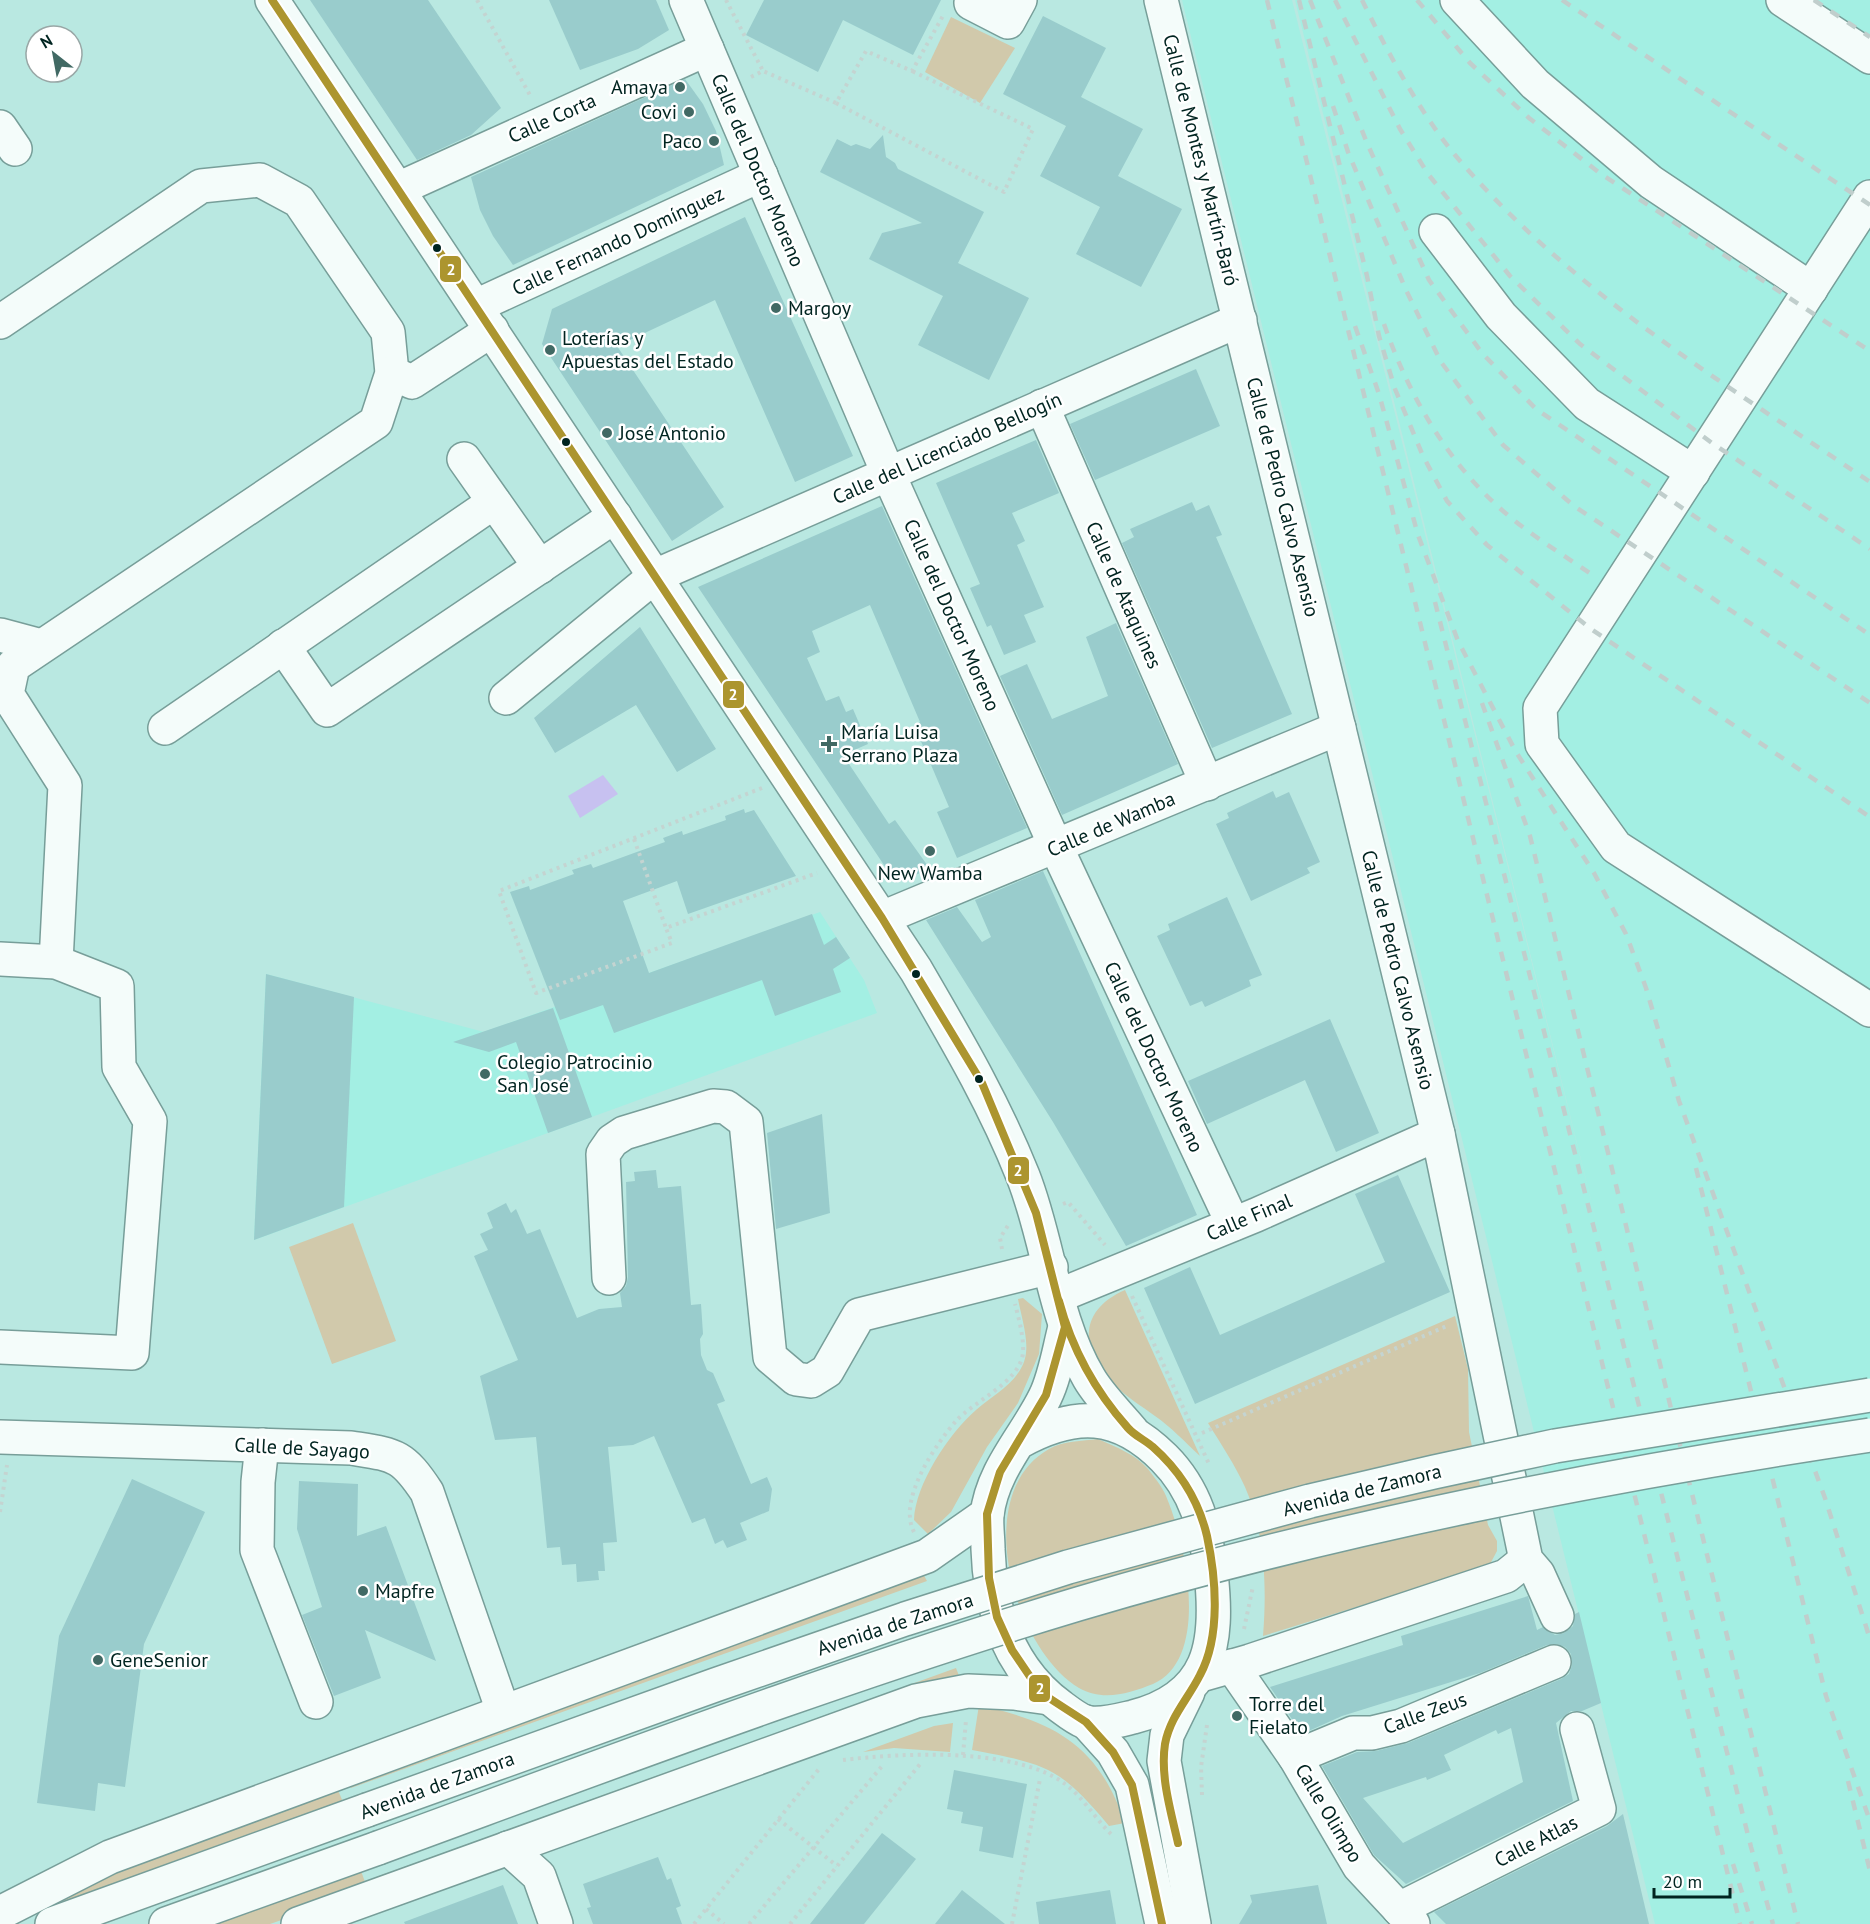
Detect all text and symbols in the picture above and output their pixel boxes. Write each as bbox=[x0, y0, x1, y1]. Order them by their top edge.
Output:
north arrow bbox=[24, 24, 84, 84]
text: N bbox=[37, 30, 56, 52]
street label: Calle de Montes y Martín-Baró bbox=[1157, 31, 1245, 289]
street label: Calle del Doctor Moreno bbox=[705, 69, 811, 271]
place label: Amaya bbox=[611, 74, 668, 100]
marker: Amaya bbox=[673, 80, 687, 94]
street label: Calle Corta bbox=[504, 87, 600, 149]
place label: Covi bbox=[641, 99, 677, 125]
marker: Covi bbox=[682, 105, 696, 119]
place label: Paco bbox=[662, 128, 702, 154]
marker: Paco bbox=[707, 134, 721, 148]
street label: Calle Fernando Domínguez bbox=[508, 180, 728, 302]
unlabelled marker bbox=[431, 242, 443, 254]
line badge: 2 bbox=[439, 255, 462, 283]
text: 2 bbox=[446, 259, 456, 279]
place label: Margoy bbox=[788, 295, 852, 321]
marker: Margoy bbox=[769, 301, 783, 315]
place label: Loterías y Apuestas del Estado bbox=[562, 325, 734, 374]
marker: Loterías y Apuestas del Estado bbox=[543, 343, 557, 357]
street label: Calle de Pedro Calvo Asensio bbox=[1241, 374, 1325, 620]
street label: Calle del Licenciado Bellogín bbox=[828, 386, 1066, 510]
place label: José Antonio bbox=[618, 420, 726, 446]
marker: José Antonio bbox=[600, 426, 614, 440]
unlabelled marker bbox=[560, 436, 572, 448]
street label: Calle del Doctor Moreno bbox=[898, 515, 1006, 715]
street label: Calle de Ataquines bbox=[1080, 517, 1168, 673]
line badge: 2 bbox=[722, 680, 745, 709]
text: 2 bbox=[728, 684, 738, 704]
place label: María Luisa Serrano Plaza bbox=[841, 719, 958, 768]
marker: María Luisa Serrano Plaza bbox=[822, 737, 836, 751]
street label: Calle de Wamba bbox=[1043, 785, 1179, 863]
marker: New Wamba bbox=[923, 844, 937, 858]
street label: Calle de Pedro Calvo Asensio bbox=[1356, 847, 1440, 1093]
place label: New Wamba bbox=[877, 860, 983, 886]
street label: Calle del Doctor Moreno bbox=[1098, 957, 1210, 1157]
unlabelled marker bbox=[910, 968, 922, 980]
place label: Colegio Patrocinio San José bbox=[497, 1049, 652, 1098]
marker: Colegio Patrocinio San José bbox=[478, 1067, 492, 1081]
unlabelled marker bbox=[973, 1073, 985, 1085]
line badge: 2 bbox=[1007, 1156, 1030, 1185]
text: 2 bbox=[1013, 1160, 1023, 1180]
street label: Calle Final bbox=[1202, 1187, 1296, 1247]
street label: Calle de Sayago bbox=[234, 1431, 370, 1465]
street label: Avenida de Zamora bbox=[1280, 1458, 1444, 1522]
place label: Mapfre bbox=[375, 1578, 435, 1604]
marker: Mapfre bbox=[356, 1584, 370, 1598]
street label: Avenida de Zamora bbox=[814, 1586, 976, 1662]
place label: GeneSenior bbox=[110, 1647, 208, 1673]
marker: GeneSenior bbox=[91, 1653, 105, 1667]
line badge: 2 bbox=[1028, 1674, 1051, 1703]
text: 2 bbox=[1035, 1678, 1045, 1698]
street label: Calle Zeus bbox=[1380, 1686, 1470, 1740]
place label: Torre del Fielato bbox=[1249, 1691, 1324, 1740]
marker: Torre del Fielato bbox=[1230, 1709, 1244, 1723]
street label: Avenida de Zamora bbox=[356, 1745, 518, 1825]
street label: Calle Olimpo bbox=[1289, 1759, 1369, 1867]
street label: Calle Atlas bbox=[1490, 1809, 1582, 1873]
scale bar bbox=[1654, 1861, 1730, 1899]
text: 20 m bbox=[1663, 1870, 1702, 1893]

